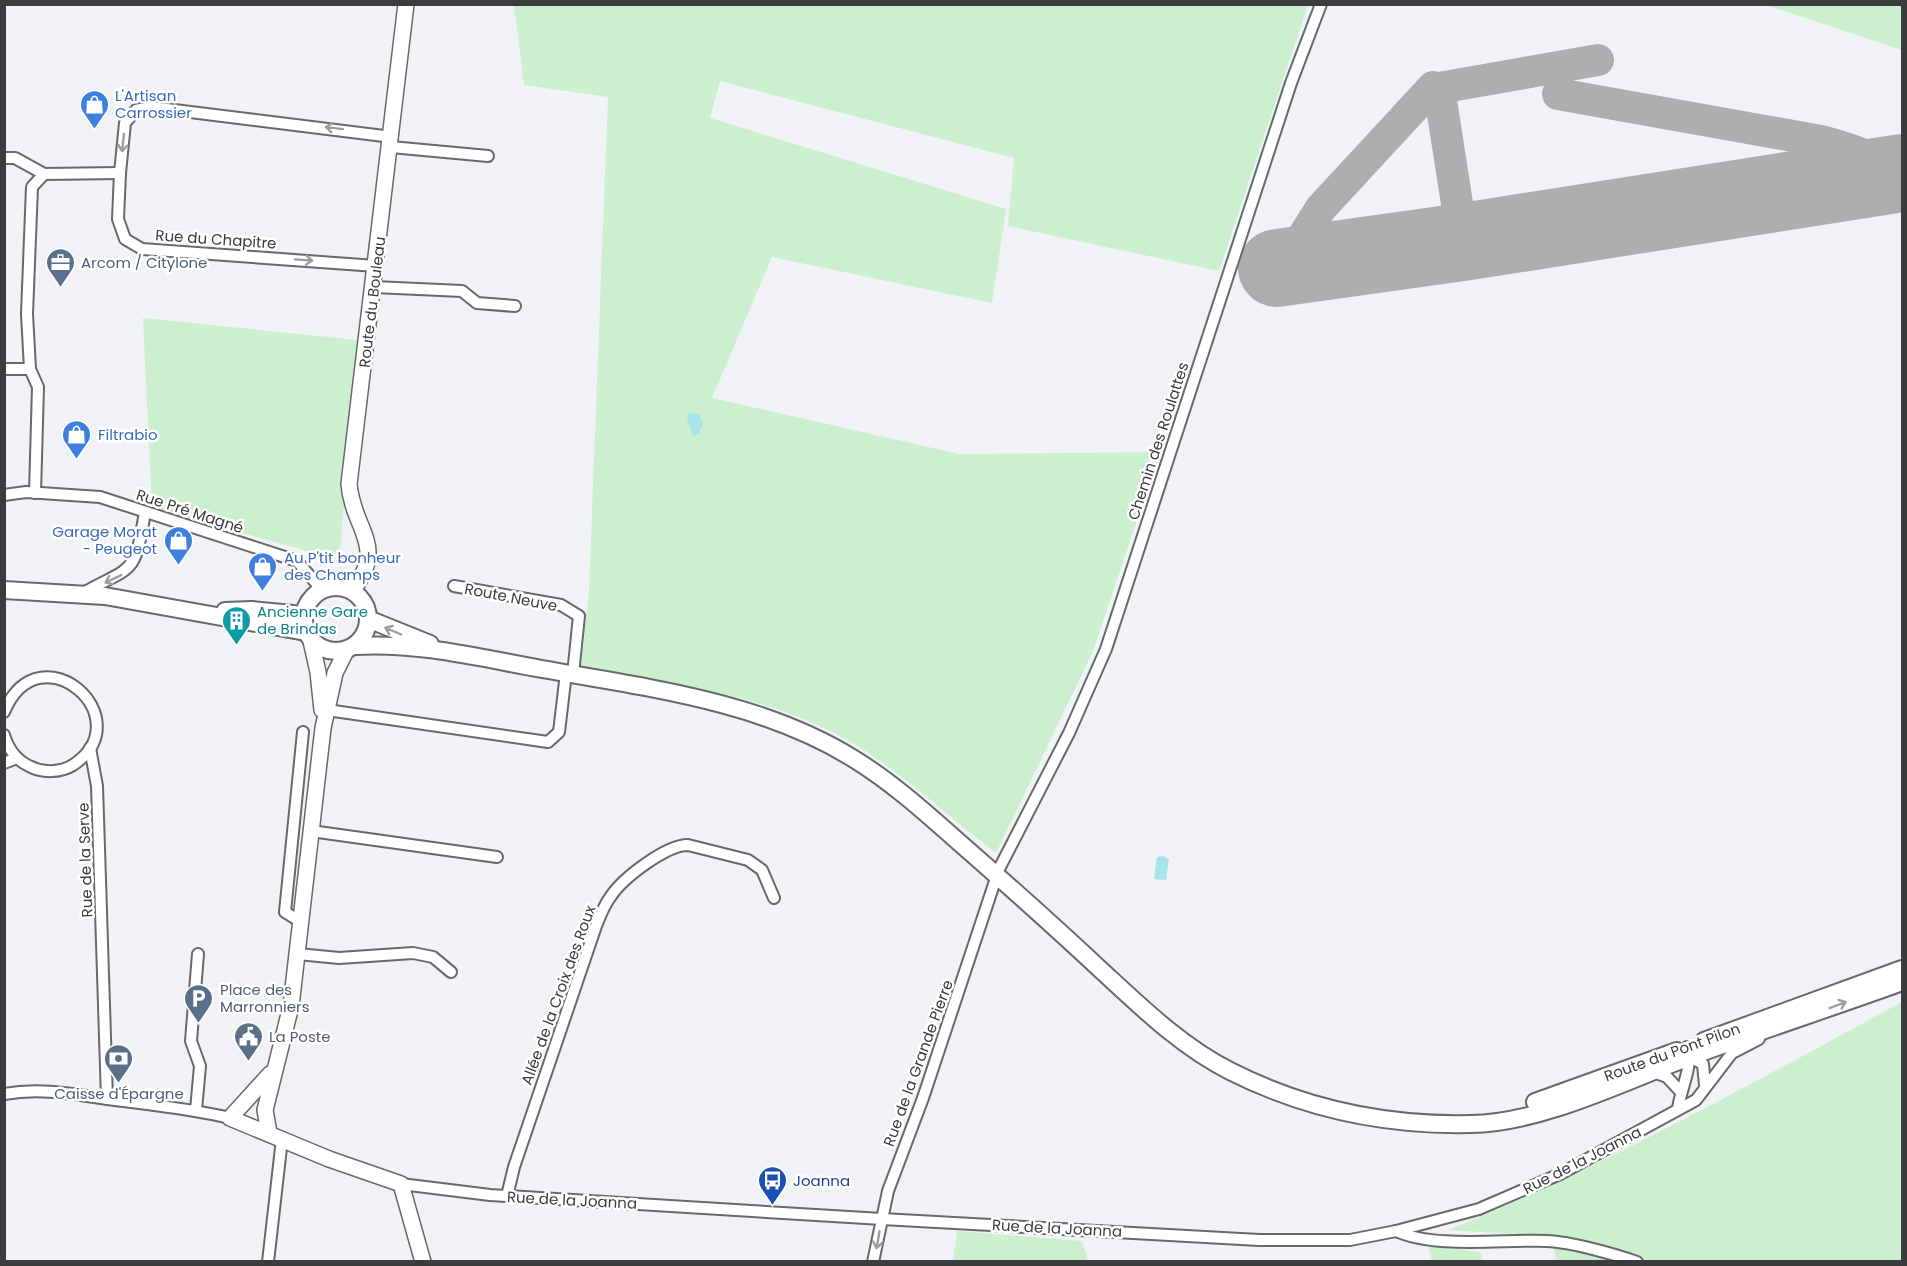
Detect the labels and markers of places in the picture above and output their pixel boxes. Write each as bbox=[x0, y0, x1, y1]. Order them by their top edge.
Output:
place label: L'Artisan Carrossier bbox=[115, 85, 192, 123]
shop icon: L'Artisan Carrossier bbox=[78, 88, 110, 130]
office icon: Arcom / Citylone bbox=[44, 246, 76, 288]
place label: Arcom / Citylone bbox=[81, 252, 207, 273]
shop icon: Filtrabio bbox=[61, 418, 93, 460]
place label: Filtrabio bbox=[98, 424, 158, 445]
place label: Garage Morat - Peugeot bbox=[52, 521, 157, 559]
shop icon: Garage Morat - Peugeot bbox=[162, 524, 194, 566]
place label: Au P'tit bonheur des Champs bbox=[284, 547, 401, 585]
shop icon: Au P'tit bonheur des Champs bbox=[247, 550, 279, 592]
place label: Ancienne Gare de Brindas bbox=[257, 601, 368, 639]
building icon: Ancienne Gare de Brindas bbox=[220, 604, 252, 646]
place label: Place des Marronniers bbox=[220, 979, 310, 1017]
parking icon: Place des Marronniers bbox=[183, 982, 215, 1024]
public building icon: La Poste bbox=[232, 1020, 264, 1062]
place label: La Poste bbox=[269, 1026, 331, 1047]
bank icon: Caisse d'Épargne bbox=[103, 1042, 135, 1084]
place label: Caisse d'Épargne bbox=[54, 1083, 184, 1104]
bus stop icon: Joanna bbox=[756, 1164, 788, 1206]
place label: Joanna bbox=[793, 1170, 850, 1191]

